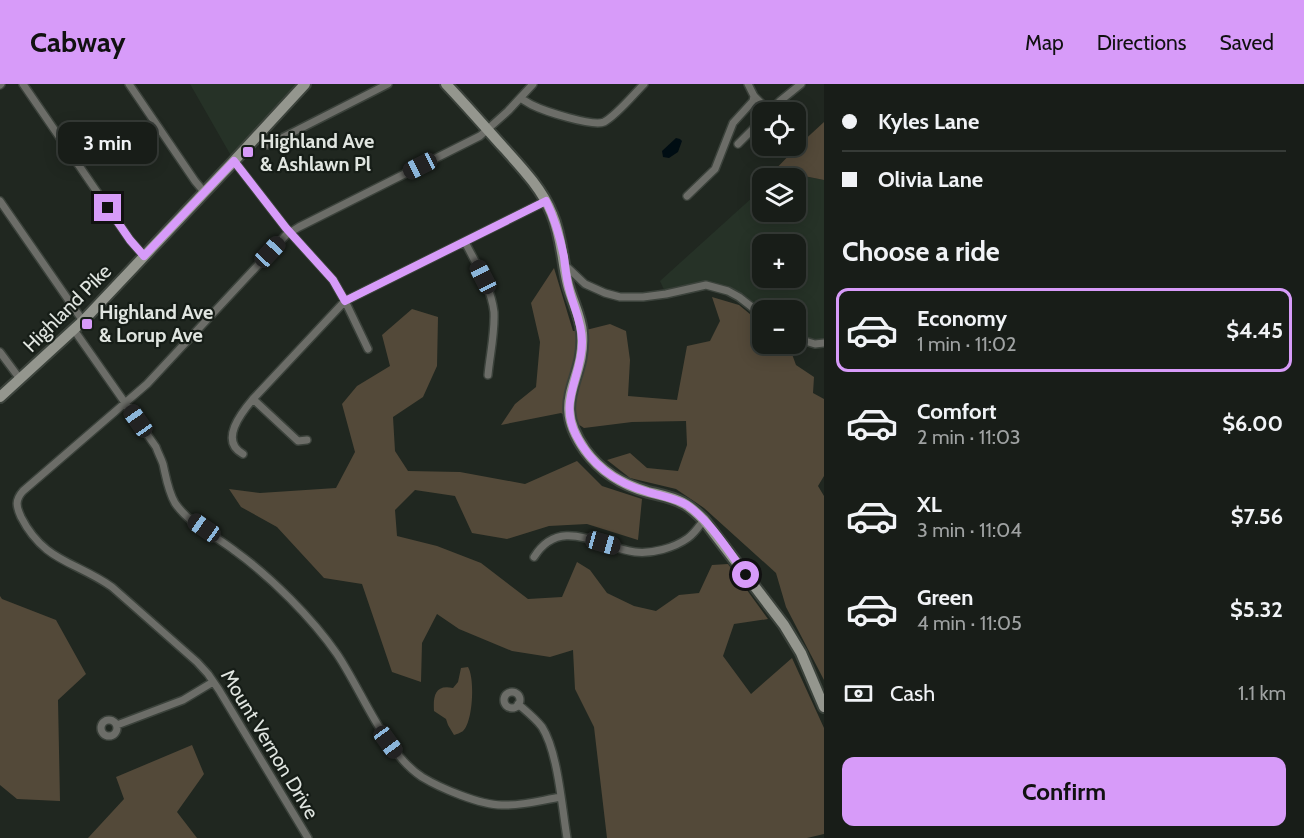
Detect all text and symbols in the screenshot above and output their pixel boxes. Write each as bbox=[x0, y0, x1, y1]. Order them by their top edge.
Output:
text: Cabway bbox=[30, 25, 125, 59]
text: Map bbox=[1025, 30, 1064, 55]
text: Directions bbox=[1097, 30, 1186, 55]
text: Saved bbox=[1219, 30, 1274, 55]
map controls bbox=[752, 102, 806, 354]
button: locate bbox=[752, 102, 806, 156]
text: Kyles Lane bbox=[878, 108, 979, 135]
callout: 3 min bbox=[58, 121, 158, 163]
place label: Highland Ave & Ashlawn Pl bbox=[260, 129, 374, 176]
text: 3 min bbox=[83, 131, 132, 155]
marker: Highland Ave & Ashlawn Pl bbox=[241, 145, 255, 159]
car bbox=[400, 150, 440, 182]
text: Olivia Lane bbox=[878, 166, 983, 193]
button: layers bbox=[752, 168, 806, 222]
route end bbox=[94, 194, 121, 221]
car bbox=[251, 233, 289, 271]
button: + bbox=[752, 234, 806, 288]
text: Choose a ride bbox=[842, 235, 1000, 268]
car bbox=[467, 257, 499, 297]
street label: Highland Pike bbox=[18, 259, 116, 357]
place label: Highland Ave & Lorup Ave bbox=[99, 300, 213, 347]
button: − bbox=[752, 300, 806, 354]
icon: car bbox=[845, 303, 899, 357]
text: Economy bbox=[917, 305, 1007, 332]
marker: Highland Ave & Lorup Ave bbox=[80, 317, 94, 331]
text: $4.45 bbox=[1226, 317, 1283, 344]
text: 1 min · 11:02 bbox=[917, 332, 1016, 356]
icon: car bbox=[845, 396, 899, 450]
text: Comfort bbox=[917, 398, 996, 425]
car bbox=[120, 401, 156, 441]
text: $6.00 bbox=[1222, 410, 1283, 437]
text: 2 min · 11:03 bbox=[917, 425, 1021, 449]
icon: car bbox=[845, 489, 899, 543]
text: XL bbox=[917, 491, 942, 518]
text: $7.56 bbox=[1231, 503, 1283, 530]
car bbox=[184, 510, 224, 546]
text: 3 min · 11:04 bbox=[917, 518, 1022, 542]
car bbox=[583, 529, 623, 557]
route start bbox=[732, 561, 759, 588]
icon: car bbox=[845, 582, 899, 636]
text: Green bbox=[917, 584, 973, 611]
text: $5.32 bbox=[1230, 596, 1283, 623]
text: 4 min · 11:05 bbox=[917, 611, 1022, 635]
street label: Mount Vernon Drive bbox=[216, 665, 324, 823]
icon: cash bbox=[842, 677, 875, 710]
text: Cash bbox=[890, 680, 935, 707]
text: 1.1 km bbox=[1238, 681, 1286, 705]
car bbox=[370, 722, 406, 762]
button: Confirm bbox=[842, 757, 1286, 826]

